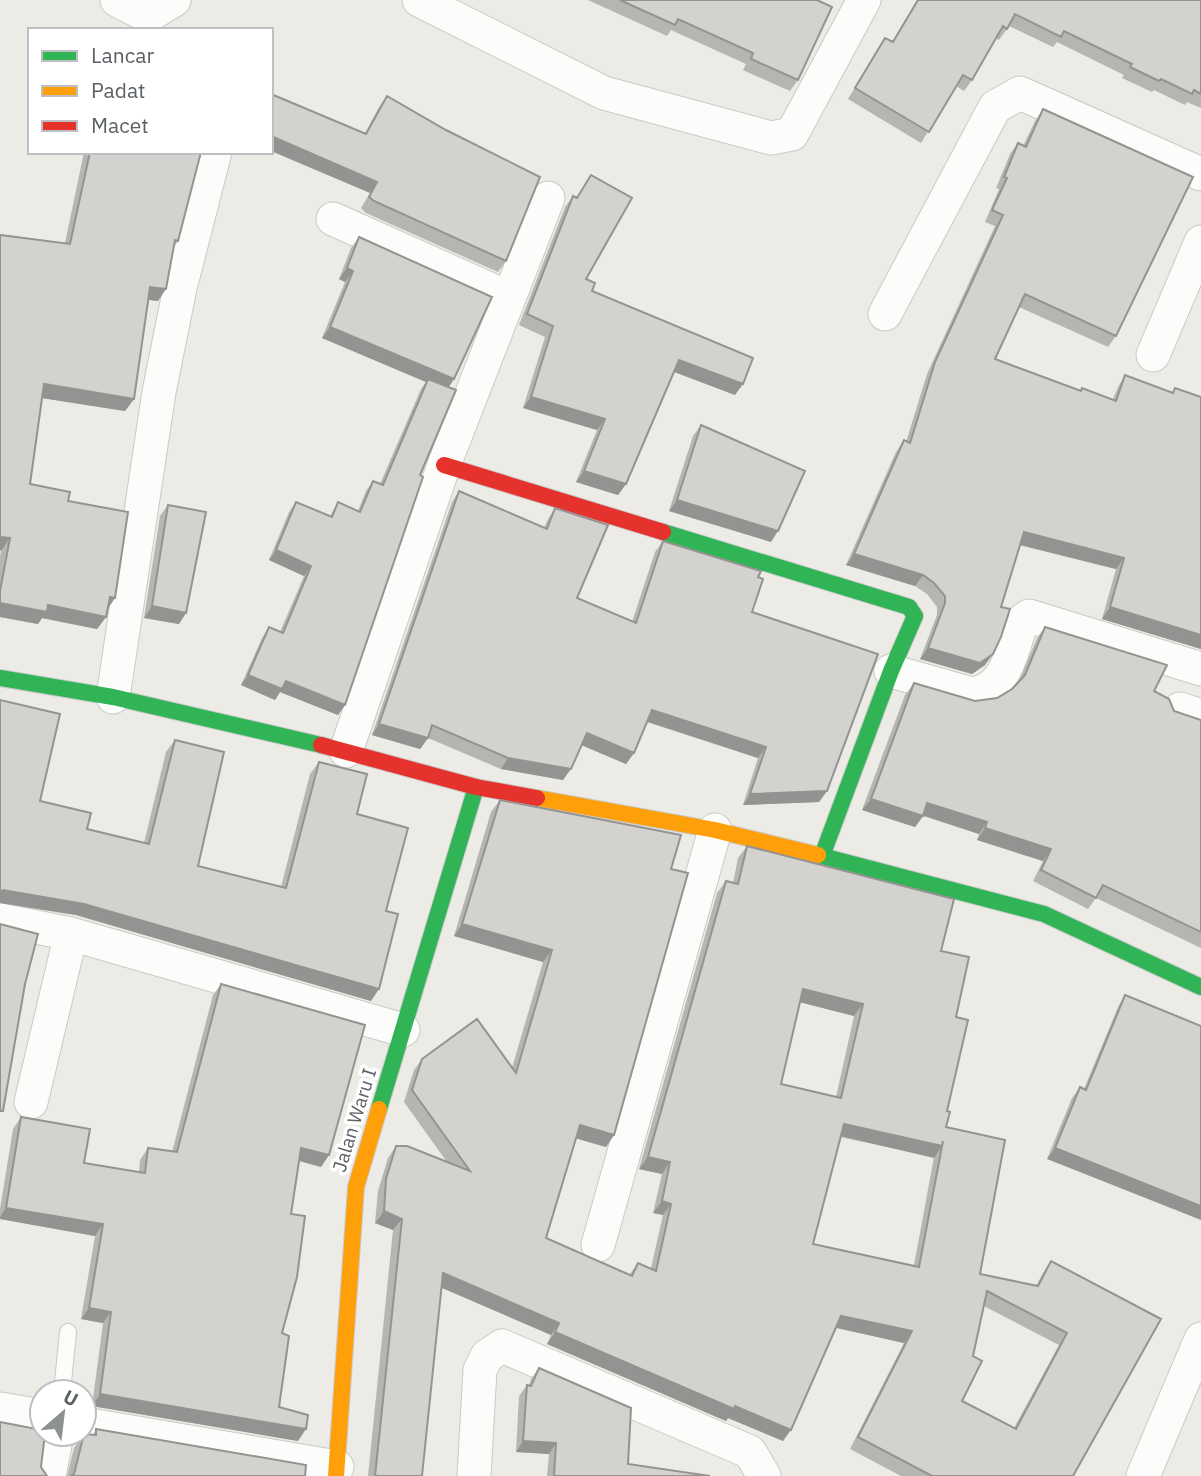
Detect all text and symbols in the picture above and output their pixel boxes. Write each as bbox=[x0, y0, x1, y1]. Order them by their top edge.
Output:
legend bbox=[28, 28, 273, 154]
text: Lancar bbox=[91, 41, 154, 69]
text: Padat bbox=[91, 76, 146, 104]
text: Macet bbox=[91, 111, 149, 139]
street label: Jalan Waru I bbox=[327, 1065, 381, 1175]
north arrow bbox=[28, 1378, 98, 1448]
text: U bbox=[60, 1384, 82, 1412]

